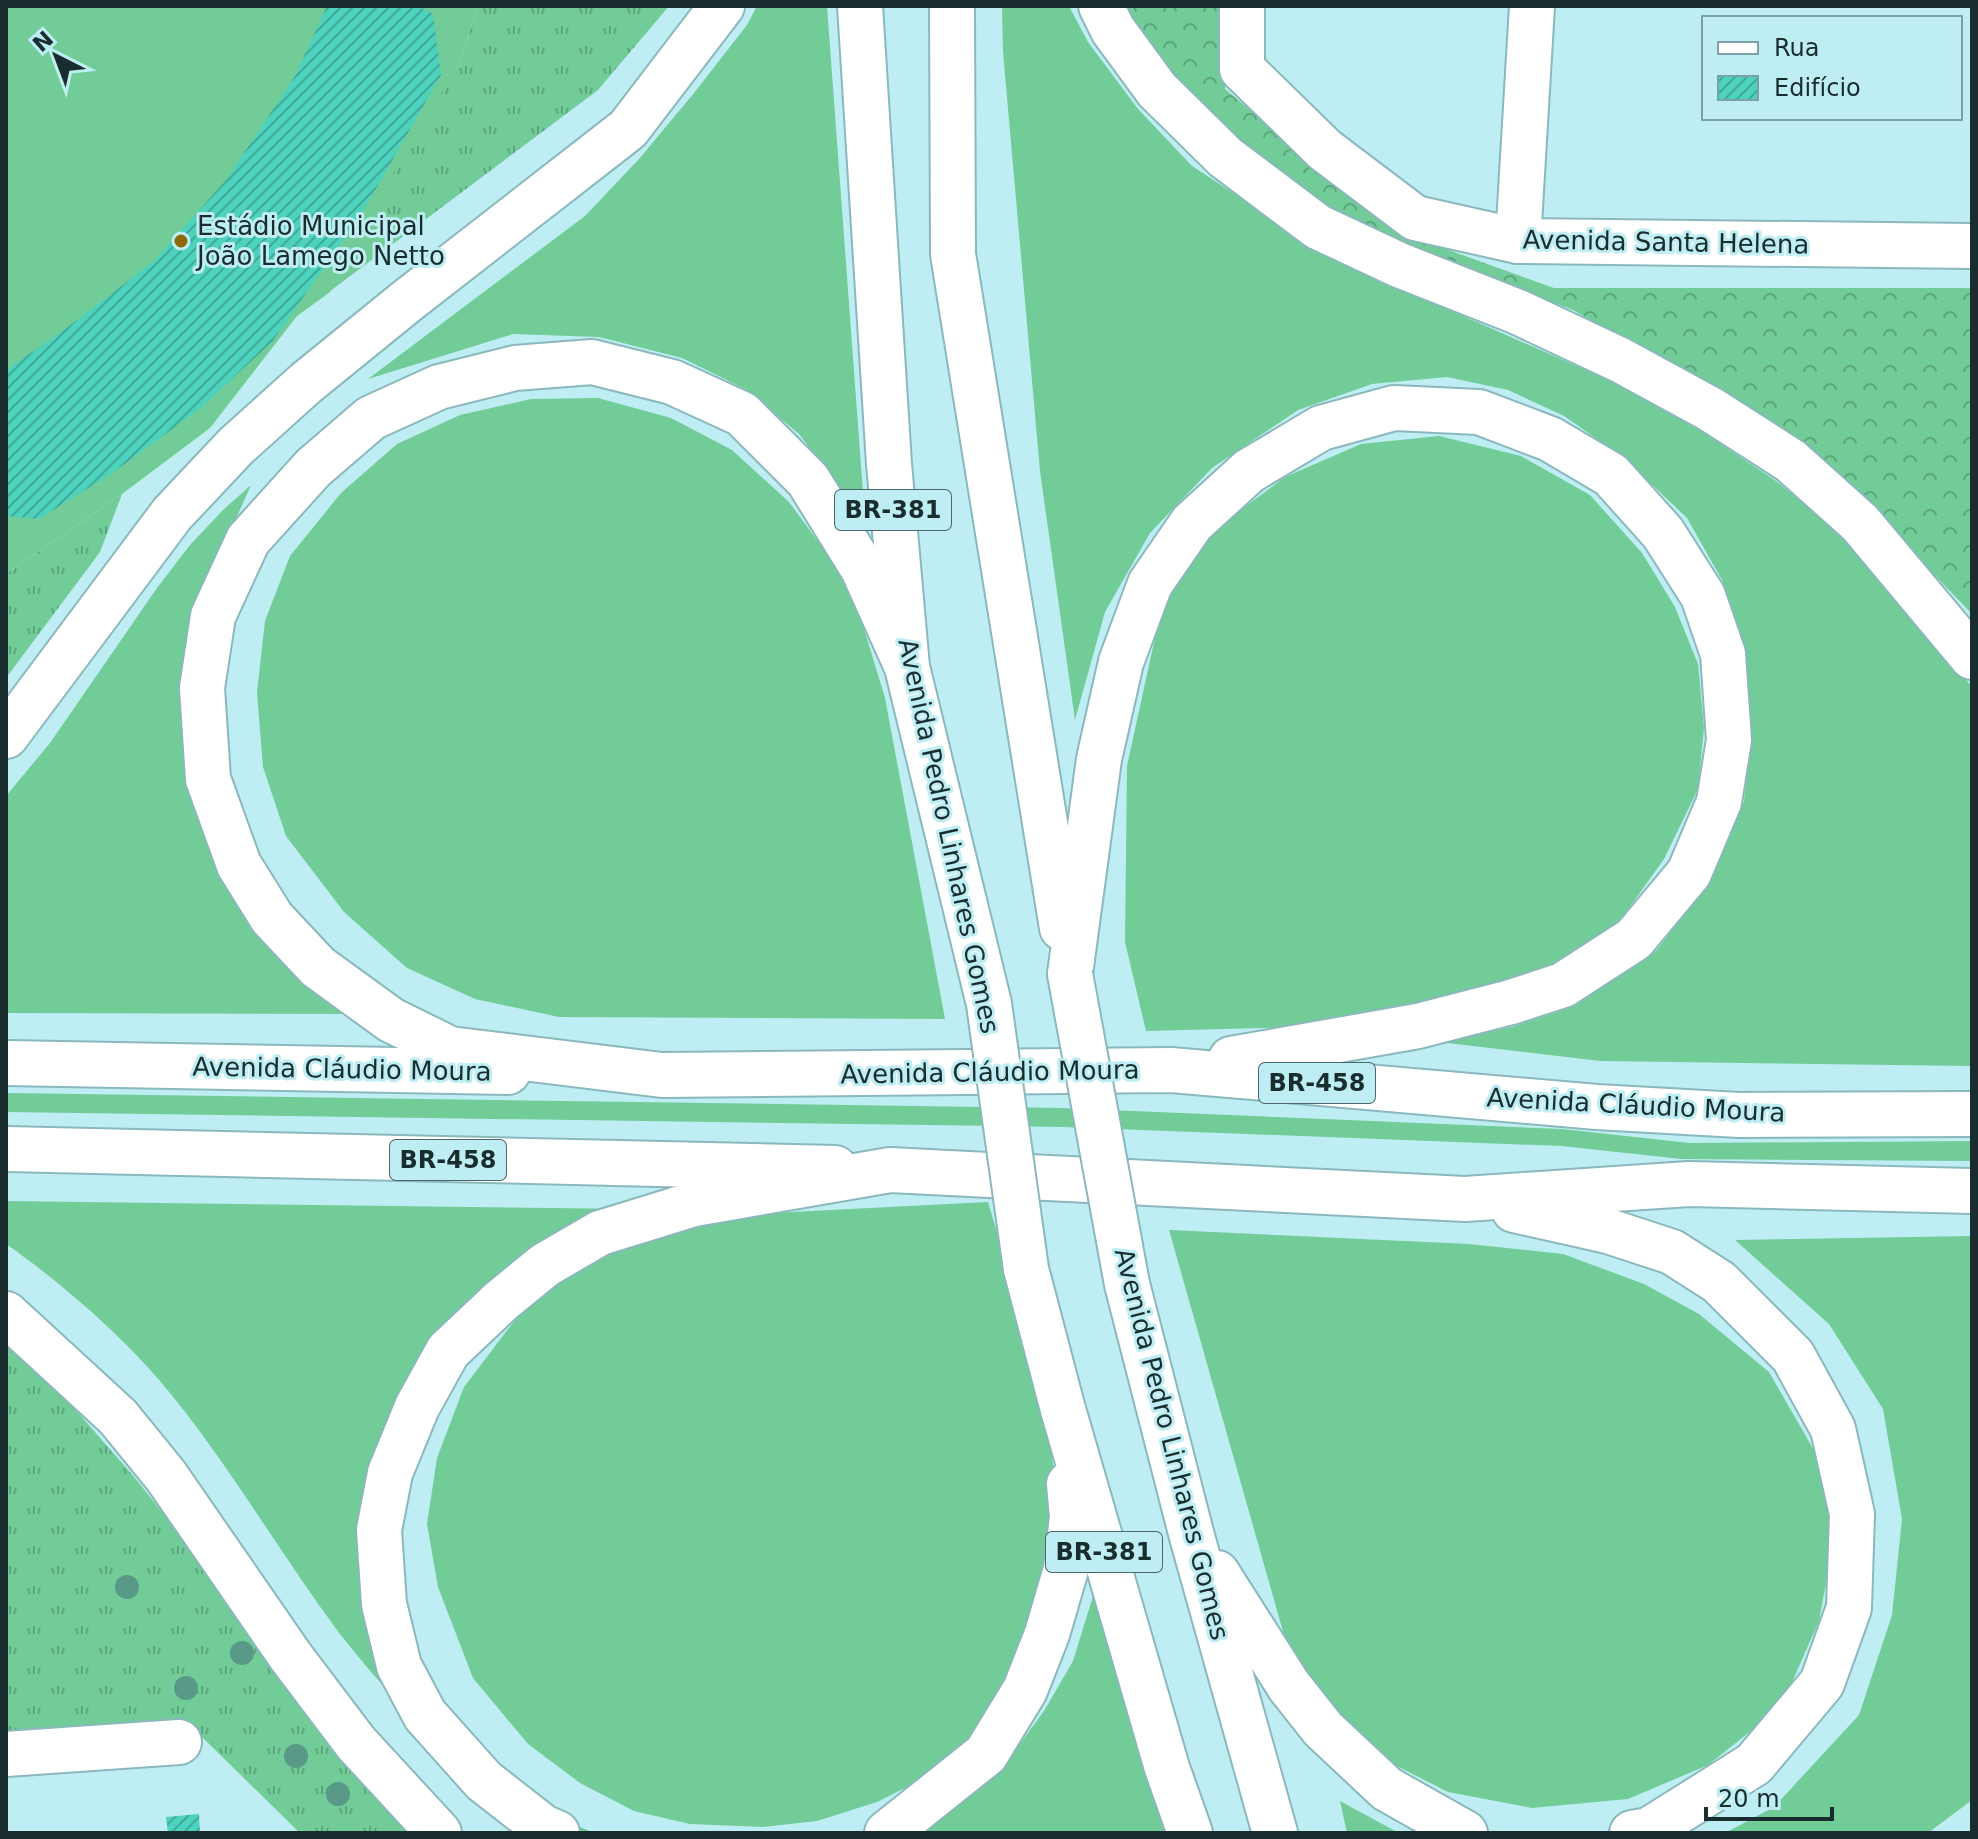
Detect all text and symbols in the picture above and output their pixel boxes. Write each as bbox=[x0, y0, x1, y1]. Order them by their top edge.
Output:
north arrow bbox=[16, 16, 96, 96]
legend bbox=[1702, 16, 1962, 120]
text: N bbox=[28, 26, 58, 57]
text: Rua bbox=[1774, 34, 1820, 62]
text: Edifício bbox=[1774, 74, 1861, 102]
place label: Estádio Municipal João Lamego Netto bbox=[195, 211, 445, 271]
street label: Avenida Santa Helena bbox=[1522, 225, 1810, 259]
marker: Estádio Municipal João Lamego Netto bbox=[172, 232, 190, 250]
road number: BR-381 bbox=[835, 490, 951, 530]
street label: Avenida Pedro Linhares Gomes bbox=[892, 636, 1006, 1036]
street label: Avenida Cláudio Moura bbox=[192, 1051, 492, 1087]
street label: Avenida Cláudio Moura bbox=[840, 1054, 1140, 1090]
road number: BR-458 bbox=[1259, 1063, 1375, 1103]
street label: Avenida Cláudio Moura bbox=[1486, 1082, 1786, 1128]
road number: BR-458 bbox=[390, 1140, 506, 1180]
street label: Avenida Pedro Linhares Gomes bbox=[1109, 1245, 1235, 1643]
road number: BR-381 bbox=[1046, 1532, 1162, 1572]
scale bar bbox=[1706, 1771, 1832, 1821]
text: 20 m bbox=[1718, 1785, 1780, 1813]

